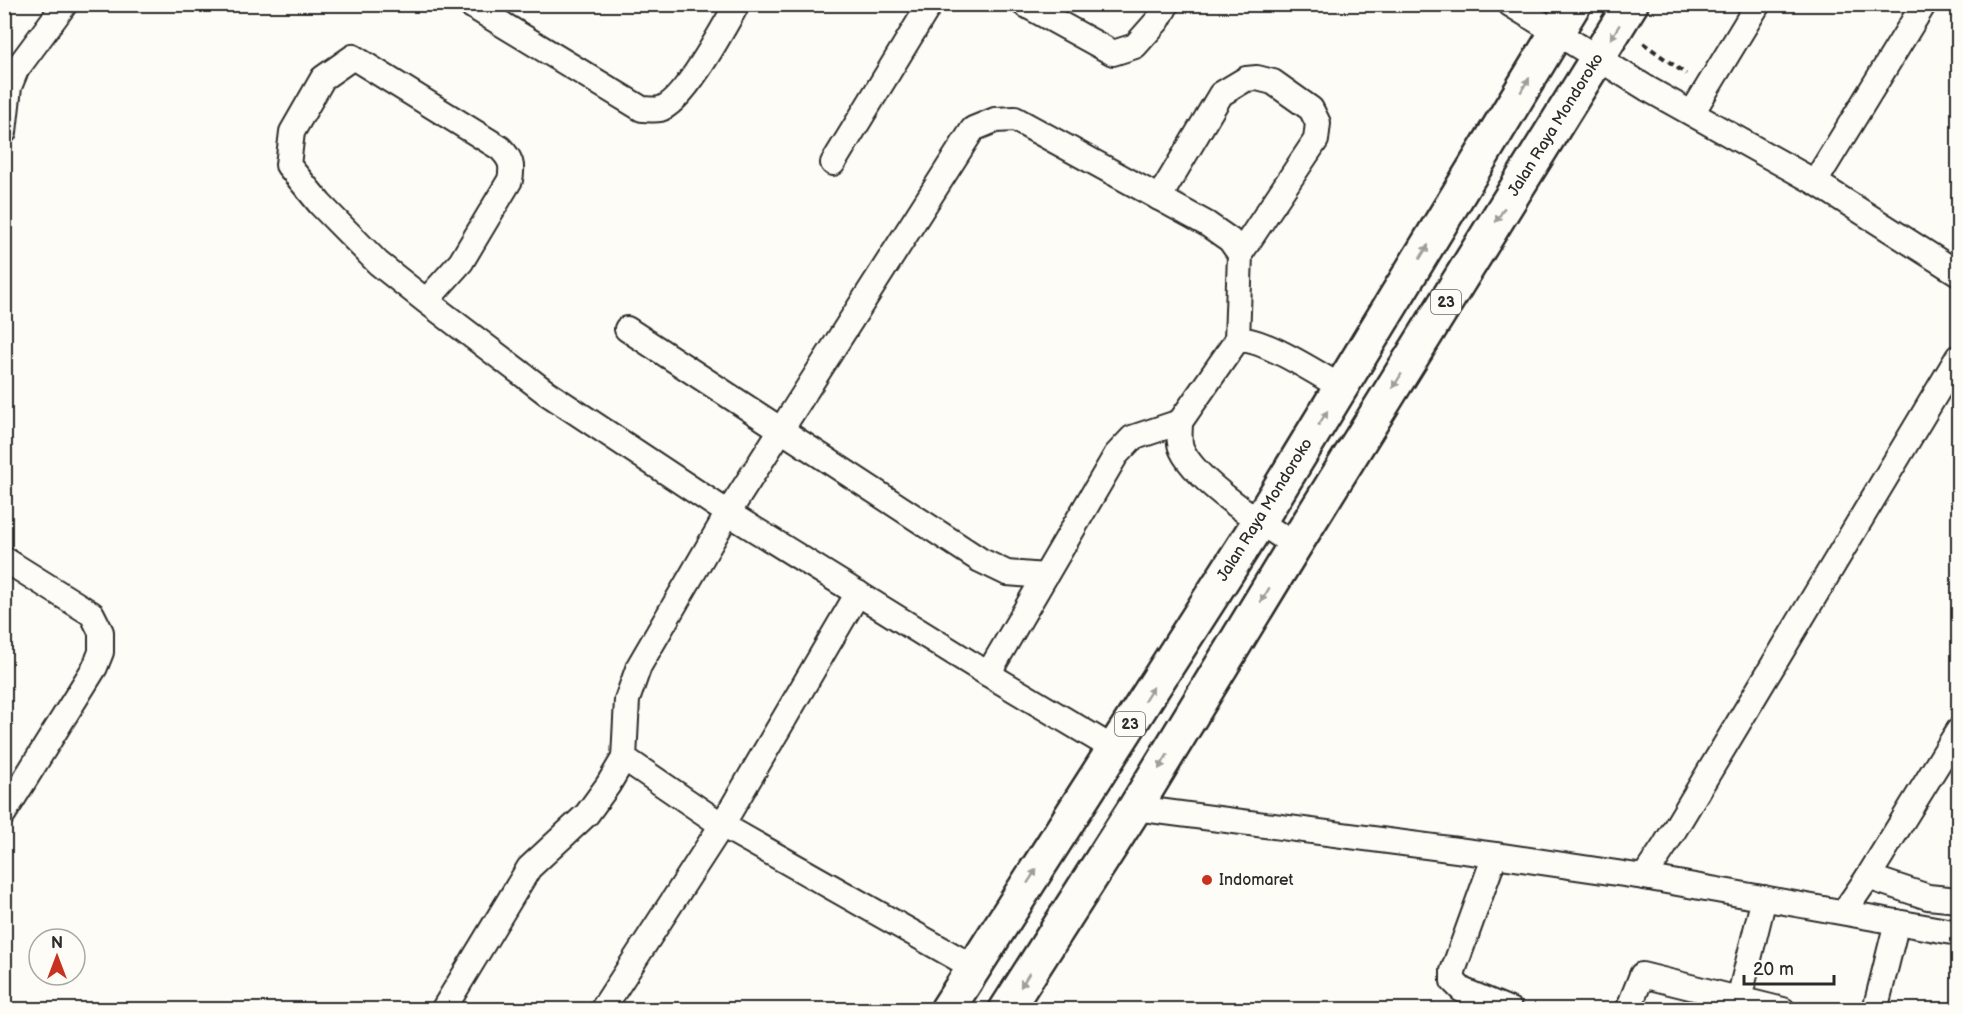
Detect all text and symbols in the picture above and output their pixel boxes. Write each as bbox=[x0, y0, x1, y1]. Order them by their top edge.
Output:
one-way arrow bbox=[1609, 24, 1620, 40]
street label: Jalan Raya Mondoroko bbox=[1504, 50, 1608, 200]
one-way arrow bbox=[1520, 77, 1531, 93]
one-way arrow bbox=[1495, 207, 1506, 223]
one-way arrow bbox=[1419, 244, 1430, 260]
road number: 23 bbox=[1431, 290, 1461, 314]
one-way arrow bbox=[1392, 373, 1403, 389]
one-way arrow bbox=[1317, 410, 1328, 426]
street label: Jalan Raya Mondoroko bbox=[1213, 435, 1317, 585]
one-way arrow bbox=[1259, 587, 1270, 603]
one-way arrow bbox=[1143, 686, 1154, 702]
road number: 23 bbox=[1115, 712, 1145, 736]
one-way arrow bbox=[1158, 754, 1169, 770]
one-way arrow bbox=[1027, 868, 1038, 884]
place label: Indomaret bbox=[1219, 871, 1293, 890]
marker: Indomaret bbox=[1200, 873, 1214, 887]
north arrow bbox=[27, 927, 87, 987]
text: N bbox=[51, 934, 63, 953]
scale bar bbox=[1744, 948, 1834, 986]
text: 20 m bbox=[1753, 959, 1794, 980]
one-way arrow bbox=[1019, 972, 1030, 988]

